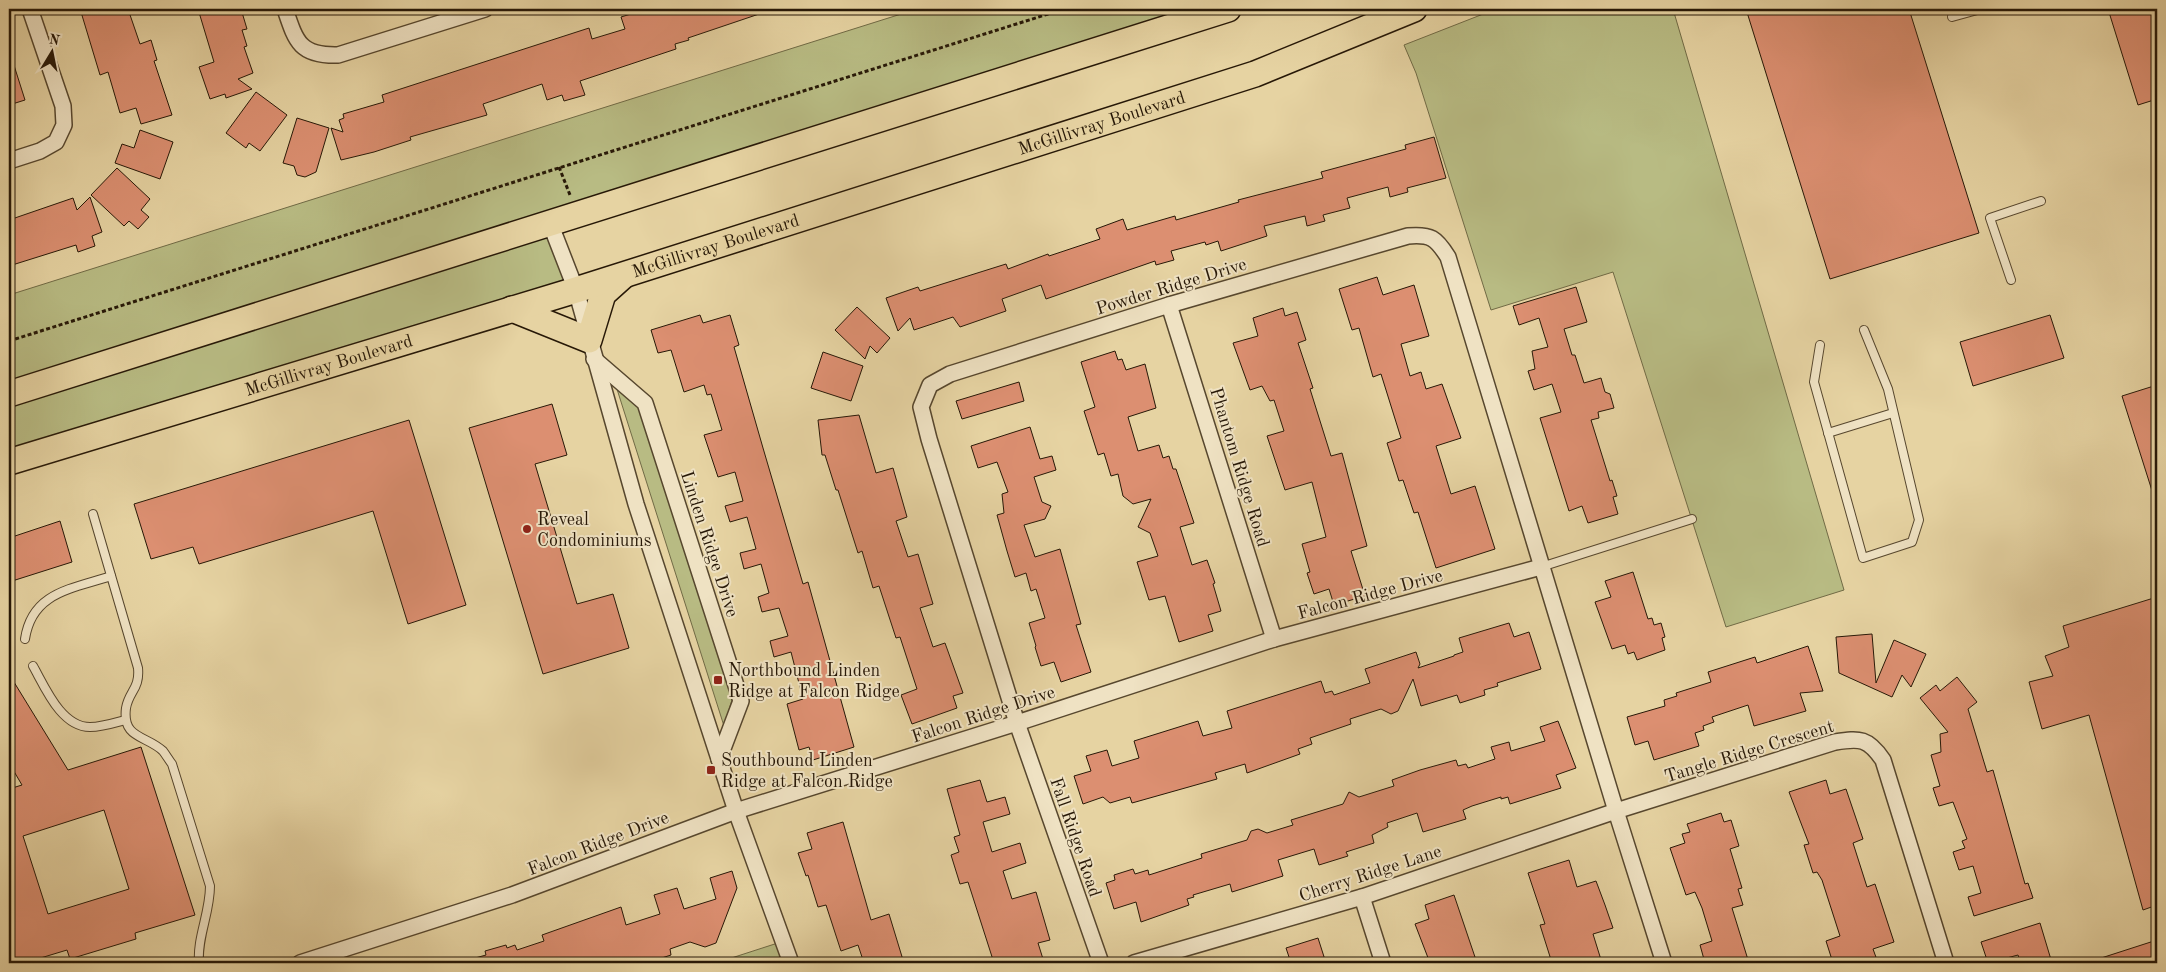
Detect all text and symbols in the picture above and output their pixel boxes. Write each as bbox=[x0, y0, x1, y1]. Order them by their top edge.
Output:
north arrow bbox=[28, 28, 78, 78]
text: N bbox=[48, 32, 61, 48]
street label: McGillivray Boulevard bbox=[1016, 89, 1188, 159]
street label: McGillivray Boulevard bbox=[630, 212, 802, 282]
street label: Powder Ridge Drive bbox=[1094, 255, 1249, 318]
street label: McGillivray Boulevard bbox=[243, 332, 415, 400]
street label: Phantom Ridge Road bbox=[1206, 386, 1272, 549]
street label: Linden Ridge Drive bbox=[677, 469, 741, 620]
place label: Reveal Condominiums bbox=[537, 511, 652, 550]
marker: Reveal Condominiums bbox=[521, 523, 533, 535]
street label: Falcon Ridge Drive bbox=[1296, 567, 1445, 623]
place label: Northbound Linden Ridge at Falcon Ridge bbox=[728, 662, 900, 701]
marker: Northbound Linden Ridge at Falcon Ridge bbox=[712, 674, 724, 686]
street label: Falcon Ridge Drive bbox=[909, 683, 1057, 747]
street label: Tangle Ridge Crescent bbox=[1662, 718, 1836, 786]
place label: Southbound Linden Ridge at Falcon Ridge bbox=[721, 752, 893, 791]
marker: Southbound Linden Ridge at Falcon Ridge bbox=[705, 764, 717, 776]
street label: Fall Ridge Road bbox=[1046, 775, 1104, 899]
street label: Falcon Ridge Drive bbox=[525, 809, 671, 879]
street label: Cherry Ridge Lane bbox=[1297, 842, 1444, 905]

